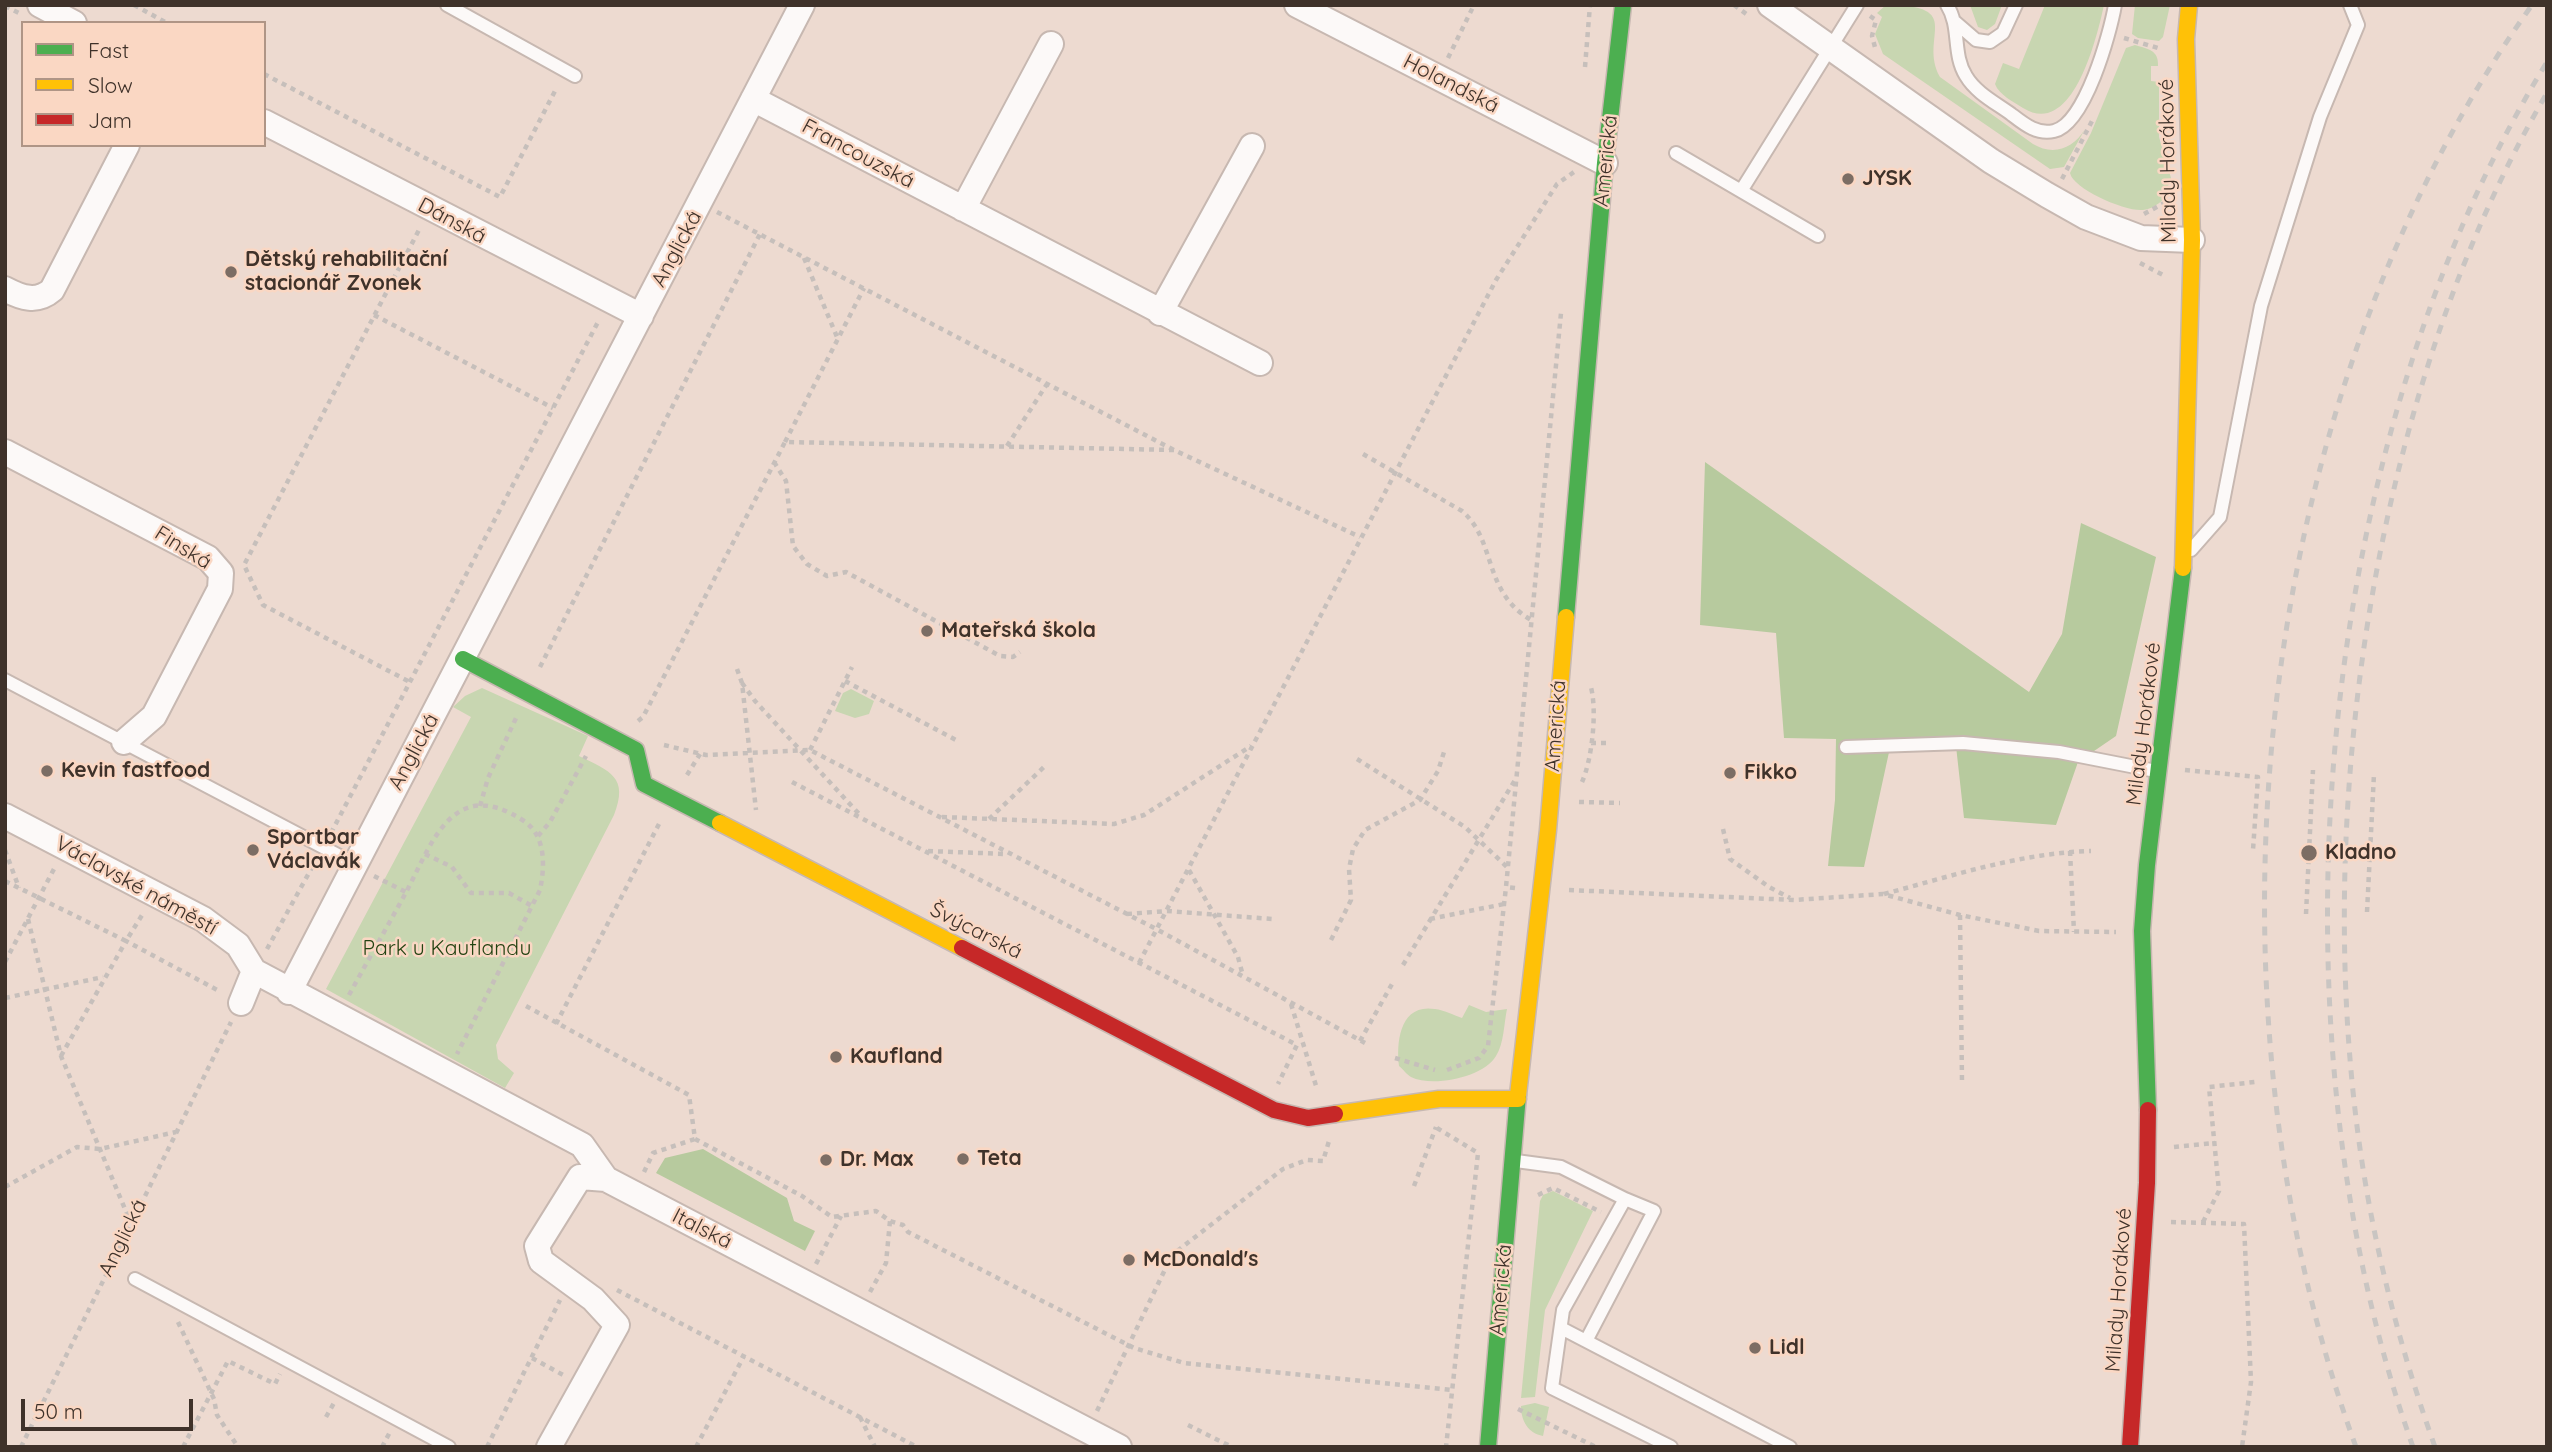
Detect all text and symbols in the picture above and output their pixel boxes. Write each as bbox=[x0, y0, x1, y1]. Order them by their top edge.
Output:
legend bbox=[21, 21, 266, 147]
text: Fast bbox=[88, 37, 129, 63]
street label: Holandská bbox=[1399, 49, 1503, 119]
text: Slow bbox=[88, 72, 133, 98]
street label: Milady Horákové bbox=[2154, 79, 2182, 243]
text: Jam bbox=[88, 107, 132, 133]
street label: Francouzská bbox=[797, 114, 919, 194]
street label: Americká bbox=[1589, 114, 1623, 208]
place label: JYSK bbox=[1862, 166, 1912, 192]
marker: JYSK bbox=[1840, 171, 1856, 187]
street label: Dánská bbox=[414, 193, 490, 249]
street label: Anglická bbox=[646, 206, 708, 292]
place label: Dětský rehabilitační stacionář Zvonek bbox=[245, 247, 447, 297]
marker: Dětský rehabilitační stacionář Zvonek bbox=[223, 264, 239, 280]
street label: Finská bbox=[150, 521, 216, 575]
place label: Mateřská škola bbox=[941, 618, 1096, 644]
marker: Mateřská škola bbox=[919, 623, 935, 639]
street label: Milady Horákové bbox=[2121, 641, 2167, 807]
street label: Americká bbox=[1540, 679, 1572, 773]
street label: Anglická bbox=[383, 709, 445, 795]
place label: Kevin fastfood bbox=[61, 758, 210, 784]
place label: Fikko bbox=[1744, 760, 1797, 786]
marker: Kevin fastfood bbox=[39, 763, 55, 779]
marker: Fikko bbox=[1722, 765, 1738, 781]
place label: Sportbar Václavák bbox=[267, 825, 361, 875]
street label: Václavské náměstí bbox=[51, 831, 221, 941]
place label: Kladno bbox=[2325, 840, 2396, 866]
marker: Sportbar Václavák bbox=[245, 842, 261, 858]
marker: Kladno bbox=[2299, 843, 2319, 863]
street label: Švýcarská bbox=[926, 897, 1026, 965]
park label: Park u Kauflandu bbox=[363, 936, 531, 962]
place label: Kaufland bbox=[850, 1044, 943, 1070]
marker: Kaufland bbox=[828, 1049, 844, 1065]
place label: Teta bbox=[977, 1146, 1022, 1172]
place label: Dr. Max bbox=[840, 1147, 913, 1173]
marker: Teta bbox=[955, 1151, 971, 1167]
marker: Dr. Max bbox=[818, 1152, 834, 1168]
street label: Anglická bbox=[94, 1195, 152, 1281]
street label: Italská bbox=[668, 1203, 736, 1255]
street label: Milady Horákové bbox=[2101, 1207, 2137, 1373]
street label: Americká bbox=[1484, 1243, 1518, 1337]
place label: McDonald's bbox=[1143, 1247, 1258, 1273]
marker: McDonald's bbox=[1121, 1252, 1137, 1268]
place label: Lidl bbox=[1769, 1335, 1805, 1361]
marker: Lidl bbox=[1747, 1340, 1763, 1356]
scale bar bbox=[24, 1386, 196, 1430]
text: 50 m bbox=[34, 1398, 83, 1424]

